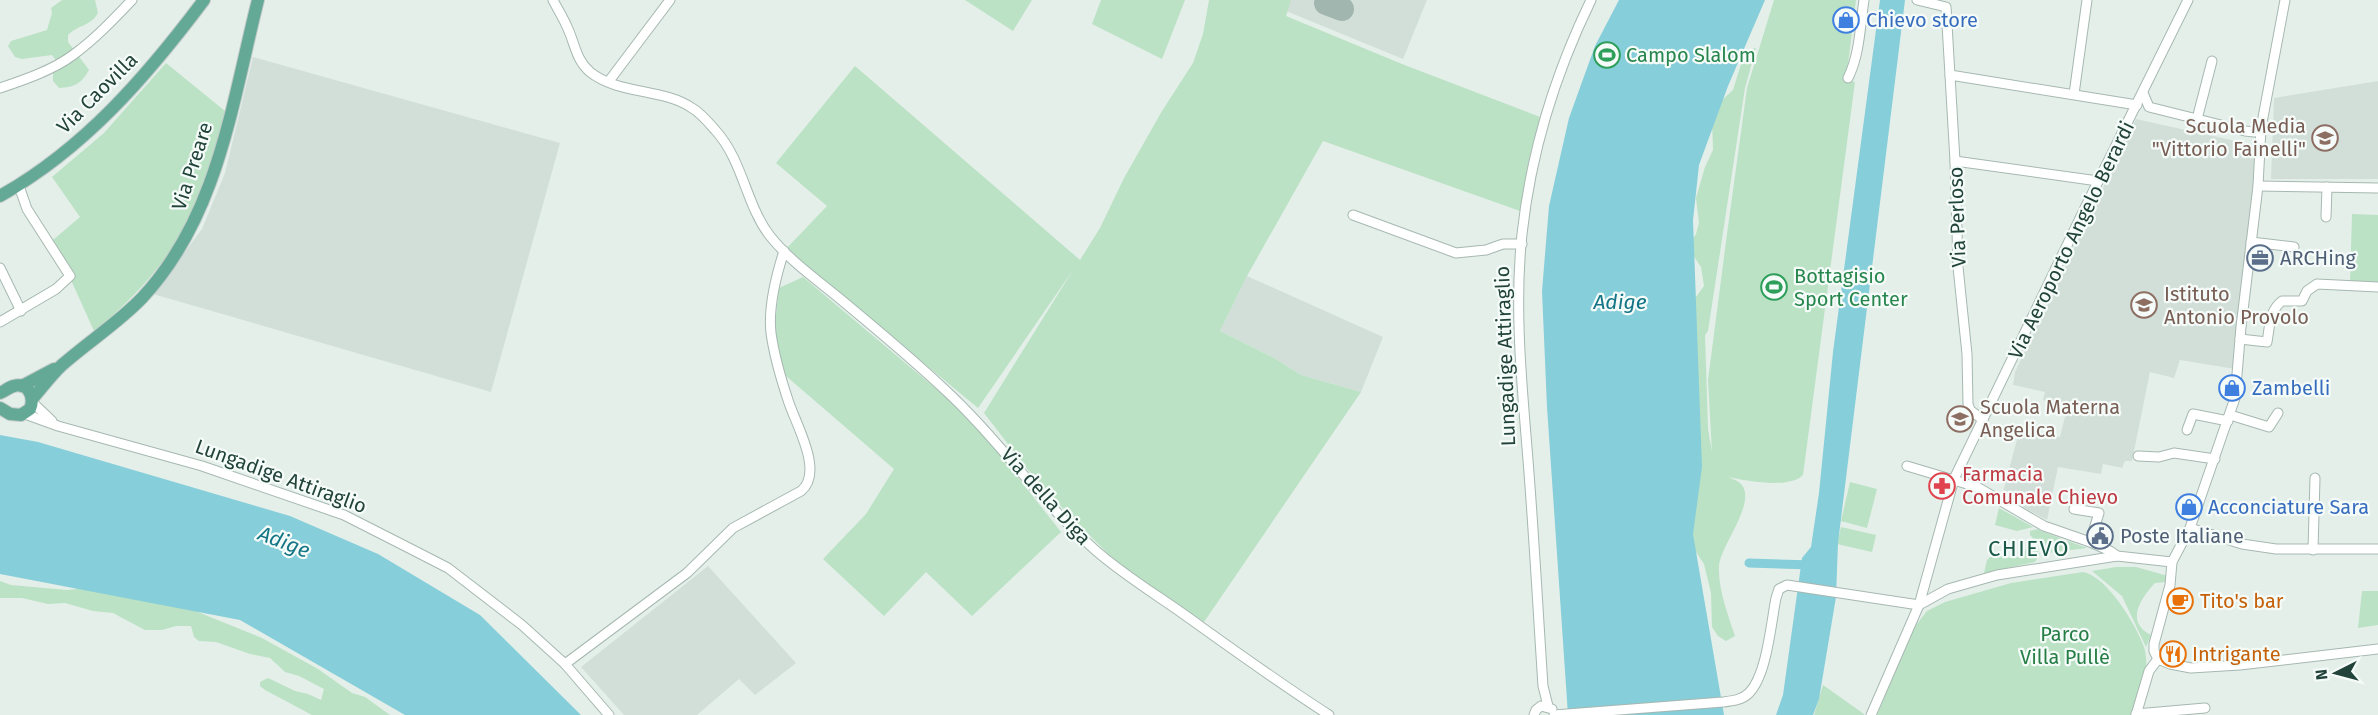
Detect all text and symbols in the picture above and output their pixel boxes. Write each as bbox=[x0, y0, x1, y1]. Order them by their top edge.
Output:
shop icon: Chievo store bbox=[1831, 5, 1861, 35]
place label: Chievo store bbox=[1866, 8, 1978, 32]
sports icon: Campo Slalom bbox=[1592, 40, 1622, 70]
place label: Campo Slalom bbox=[1626, 43, 1756, 67]
street label: Via Caovilla bbox=[52, 48, 142, 138]
place label: Scuola Media "Vittorio Fainelli" bbox=[2152, 114, 2306, 161]
street label: Via Aeroporto Angelo Berardi bbox=[2003, 117, 2139, 363]
street label: Via Preare bbox=[167, 119, 217, 213]
school or university icon: Scuola Media "Vittorio Fainelli" bbox=[2310, 123, 2340, 153]
street label: Via Perloso bbox=[1943, 166, 1971, 268]
office icon: ARCHing bbox=[2245, 243, 2275, 273]
place label: ARCHing bbox=[2280, 246, 2357, 270]
place label: Bottagisio Sport Center bbox=[1794, 264, 1908, 311]
street label: Lungadige Attiraglio bbox=[1490, 265, 1520, 447]
sports icon: Bottagisio Sport Center bbox=[1759, 272, 1789, 302]
place label: Istituto Antonio Provolo bbox=[2164, 282, 2309, 329]
water label: Adige bbox=[1592, 289, 1647, 315]
school or university icon: Istituto Antonio Provolo bbox=[2129, 290, 2159, 320]
shop icon: Zambelli bbox=[2217, 373, 2247, 403]
place label: Zambelli bbox=[2252, 376, 2330, 400]
place label: Scuola Materna Angelica bbox=[1980, 395, 2120, 442]
school or university icon: Scuola Materna Angelica bbox=[1945, 404, 1975, 434]
street label: Lungadige Attiraglio bbox=[192, 434, 370, 518]
street label: Via della Diga bbox=[996, 442, 1096, 550]
place label: Farmacia Comunale Chievo bbox=[1962, 462, 2118, 509]
pharmacy icon: Farmacia Comunale Chievo bbox=[1927, 471, 1957, 501]
shop icon: Acconciature Sara bbox=[2174, 492, 2204, 522]
place label: Acconciature Sara bbox=[2208, 495, 2369, 519]
water label: Adige bbox=[254, 520, 314, 564]
public building icon: Poste Italiane bbox=[2085, 521, 2115, 551]
place label: Poste Italiane bbox=[2120, 524, 2244, 548]
district label: CHIEVO bbox=[1988, 535, 2070, 562]
cafe icon: Tito's bar bbox=[2165, 586, 2195, 616]
place label: Tito's bar bbox=[2200, 589, 2284, 613]
park label: Parco Villa Pullè bbox=[2020, 622, 2110, 669]
restaurant icon: Intrigante bbox=[2158, 639, 2188, 669]
place label: Intrigante bbox=[2192, 642, 2281, 666]
north arrow bbox=[2306, 643, 2366, 703]
text: N bbox=[2312, 668, 2332, 681]

